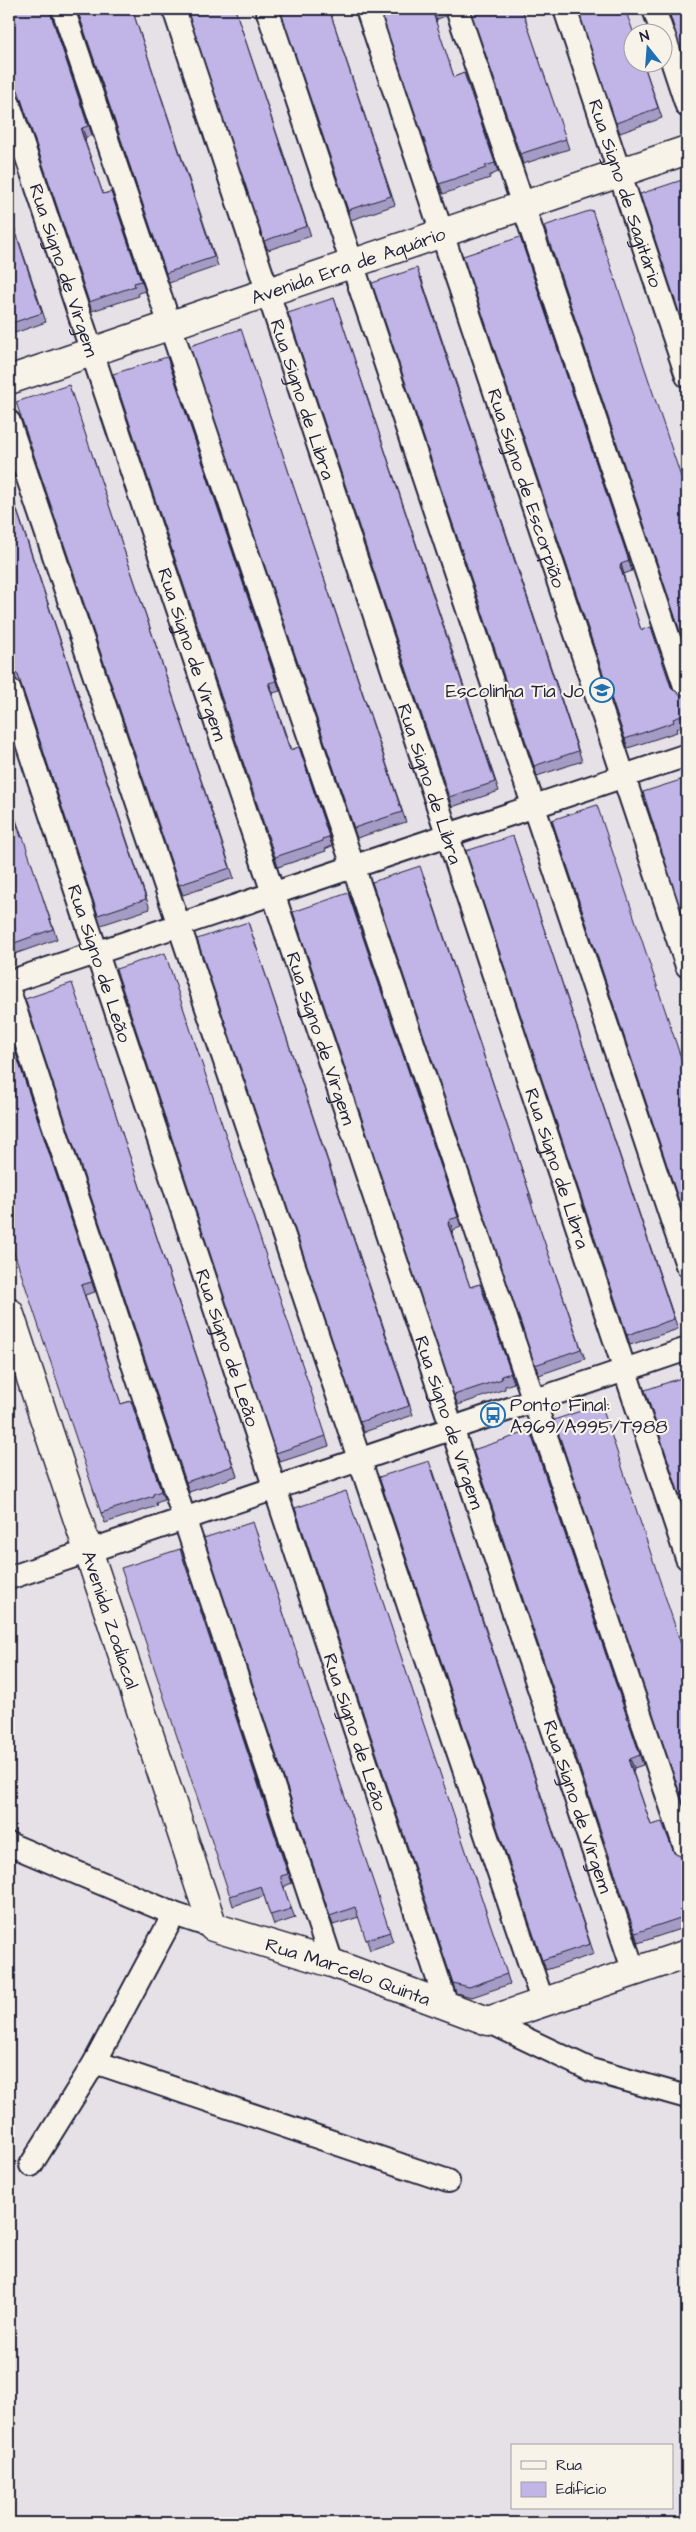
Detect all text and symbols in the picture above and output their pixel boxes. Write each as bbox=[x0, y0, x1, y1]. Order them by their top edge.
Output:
north arrow bbox=[624, 22, 674, 72]
text: N bbox=[637, 26, 652, 47]
street label: Rua Signo de Sagitário bbox=[581, 96, 669, 292]
street label: Rua Signo de Virgem bbox=[22, 180, 105, 361]
street label: Avenida Era de Aquário bbox=[248, 221, 450, 312]
street label: Rua Signo de Libra bbox=[263, 316, 341, 484]
street label: Rua Signo de Escorpião bbox=[480, 385, 572, 592]
street label: Rua Signo de Virgem bbox=[150, 564, 233, 745]
school or university icon: Escolinha Tia Jo bbox=[589, 677, 615, 703]
place label: Escolinha Tia Jo bbox=[446, 678, 584, 705]
street label: Rua Signo de Libra bbox=[390, 700, 468, 868]
street label: Rua Signo de Leão bbox=[60, 881, 138, 1046]
street label: Rua Signo de Virgem bbox=[279, 948, 362, 1129]
street label: Rua Signo de Libra bbox=[517, 1085, 596, 1253]
street label: Rua Signo de Leão bbox=[188, 1266, 265, 1431]
street label: Rua Signo de Virgem bbox=[407, 1333, 490, 1513]
place label: Ponto Final: A969/A995/T988 bbox=[510, 1392, 668, 1441]
bus stop icon: Ponto Final: A969/A995/T988 bbox=[480, 1402, 506, 1428]
street label: Avenida Zodiacal bbox=[74, 1547, 145, 1693]
street label: Rua Signo de Leão bbox=[316, 1650, 393, 1815]
street label: Rua Signo de Virgem bbox=[536, 1717, 619, 1897]
street label: Rua Marcelo Quinta bbox=[262, 1932, 434, 2013]
legend bbox=[511, 2444, 674, 2510]
text: Rua bbox=[556, 2455, 582, 2476]
text: Edifício bbox=[556, 2479, 607, 2500]

